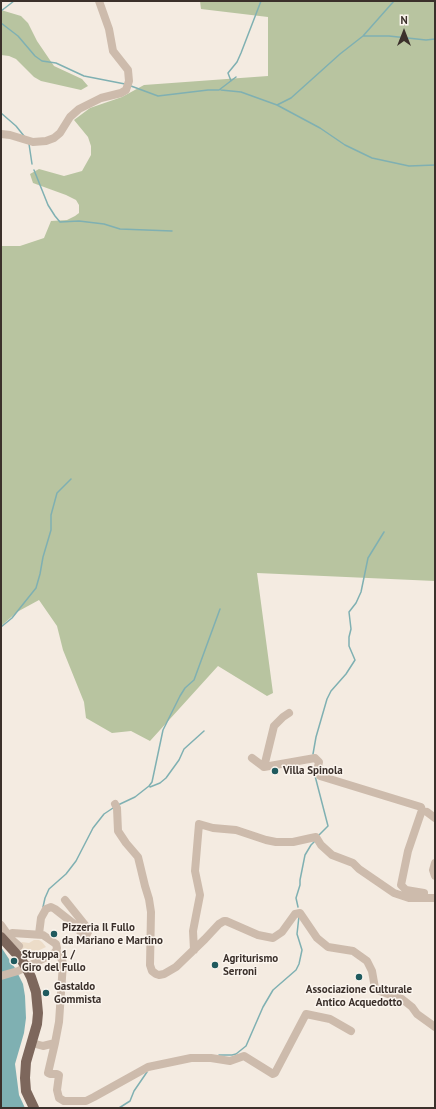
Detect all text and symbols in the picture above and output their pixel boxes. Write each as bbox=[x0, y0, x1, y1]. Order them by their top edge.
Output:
north arrow bbox=[384, 12, 424, 52]
text: N bbox=[400, 13, 408, 27]
place label: Villa Spinola bbox=[283, 764, 343, 778]
marker: Villa Spinola bbox=[270, 766, 280, 776]
place label: Pizzeria Il Fullo da Mariano e Martino bbox=[62, 921, 163, 947]
marker: Pizzeria Il Fullo da Mariano e Martino bbox=[49, 929, 59, 939]
place label: Struppa 1 / Giro del Fullo bbox=[22, 948, 86, 974]
place label: Agriturismo Serroni bbox=[223, 952, 278, 978]
marker: Struppa 1 / Giro del Fullo bbox=[9, 956, 19, 966]
marker: Agriturismo Serroni bbox=[210, 960, 220, 970]
marker: Associazione Culturale Antico Acquedotto bbox=[354, 972, 364, 982]
place label: Gastaldo Gommista bbox=[54, 980, 101, 1006]
place label: Associazione Culturale Antico Acquedotto bbox=[306, 983, 412, 1009]
marker: Gastaldo Gommista bbox=[41, 988, 51, 998]

